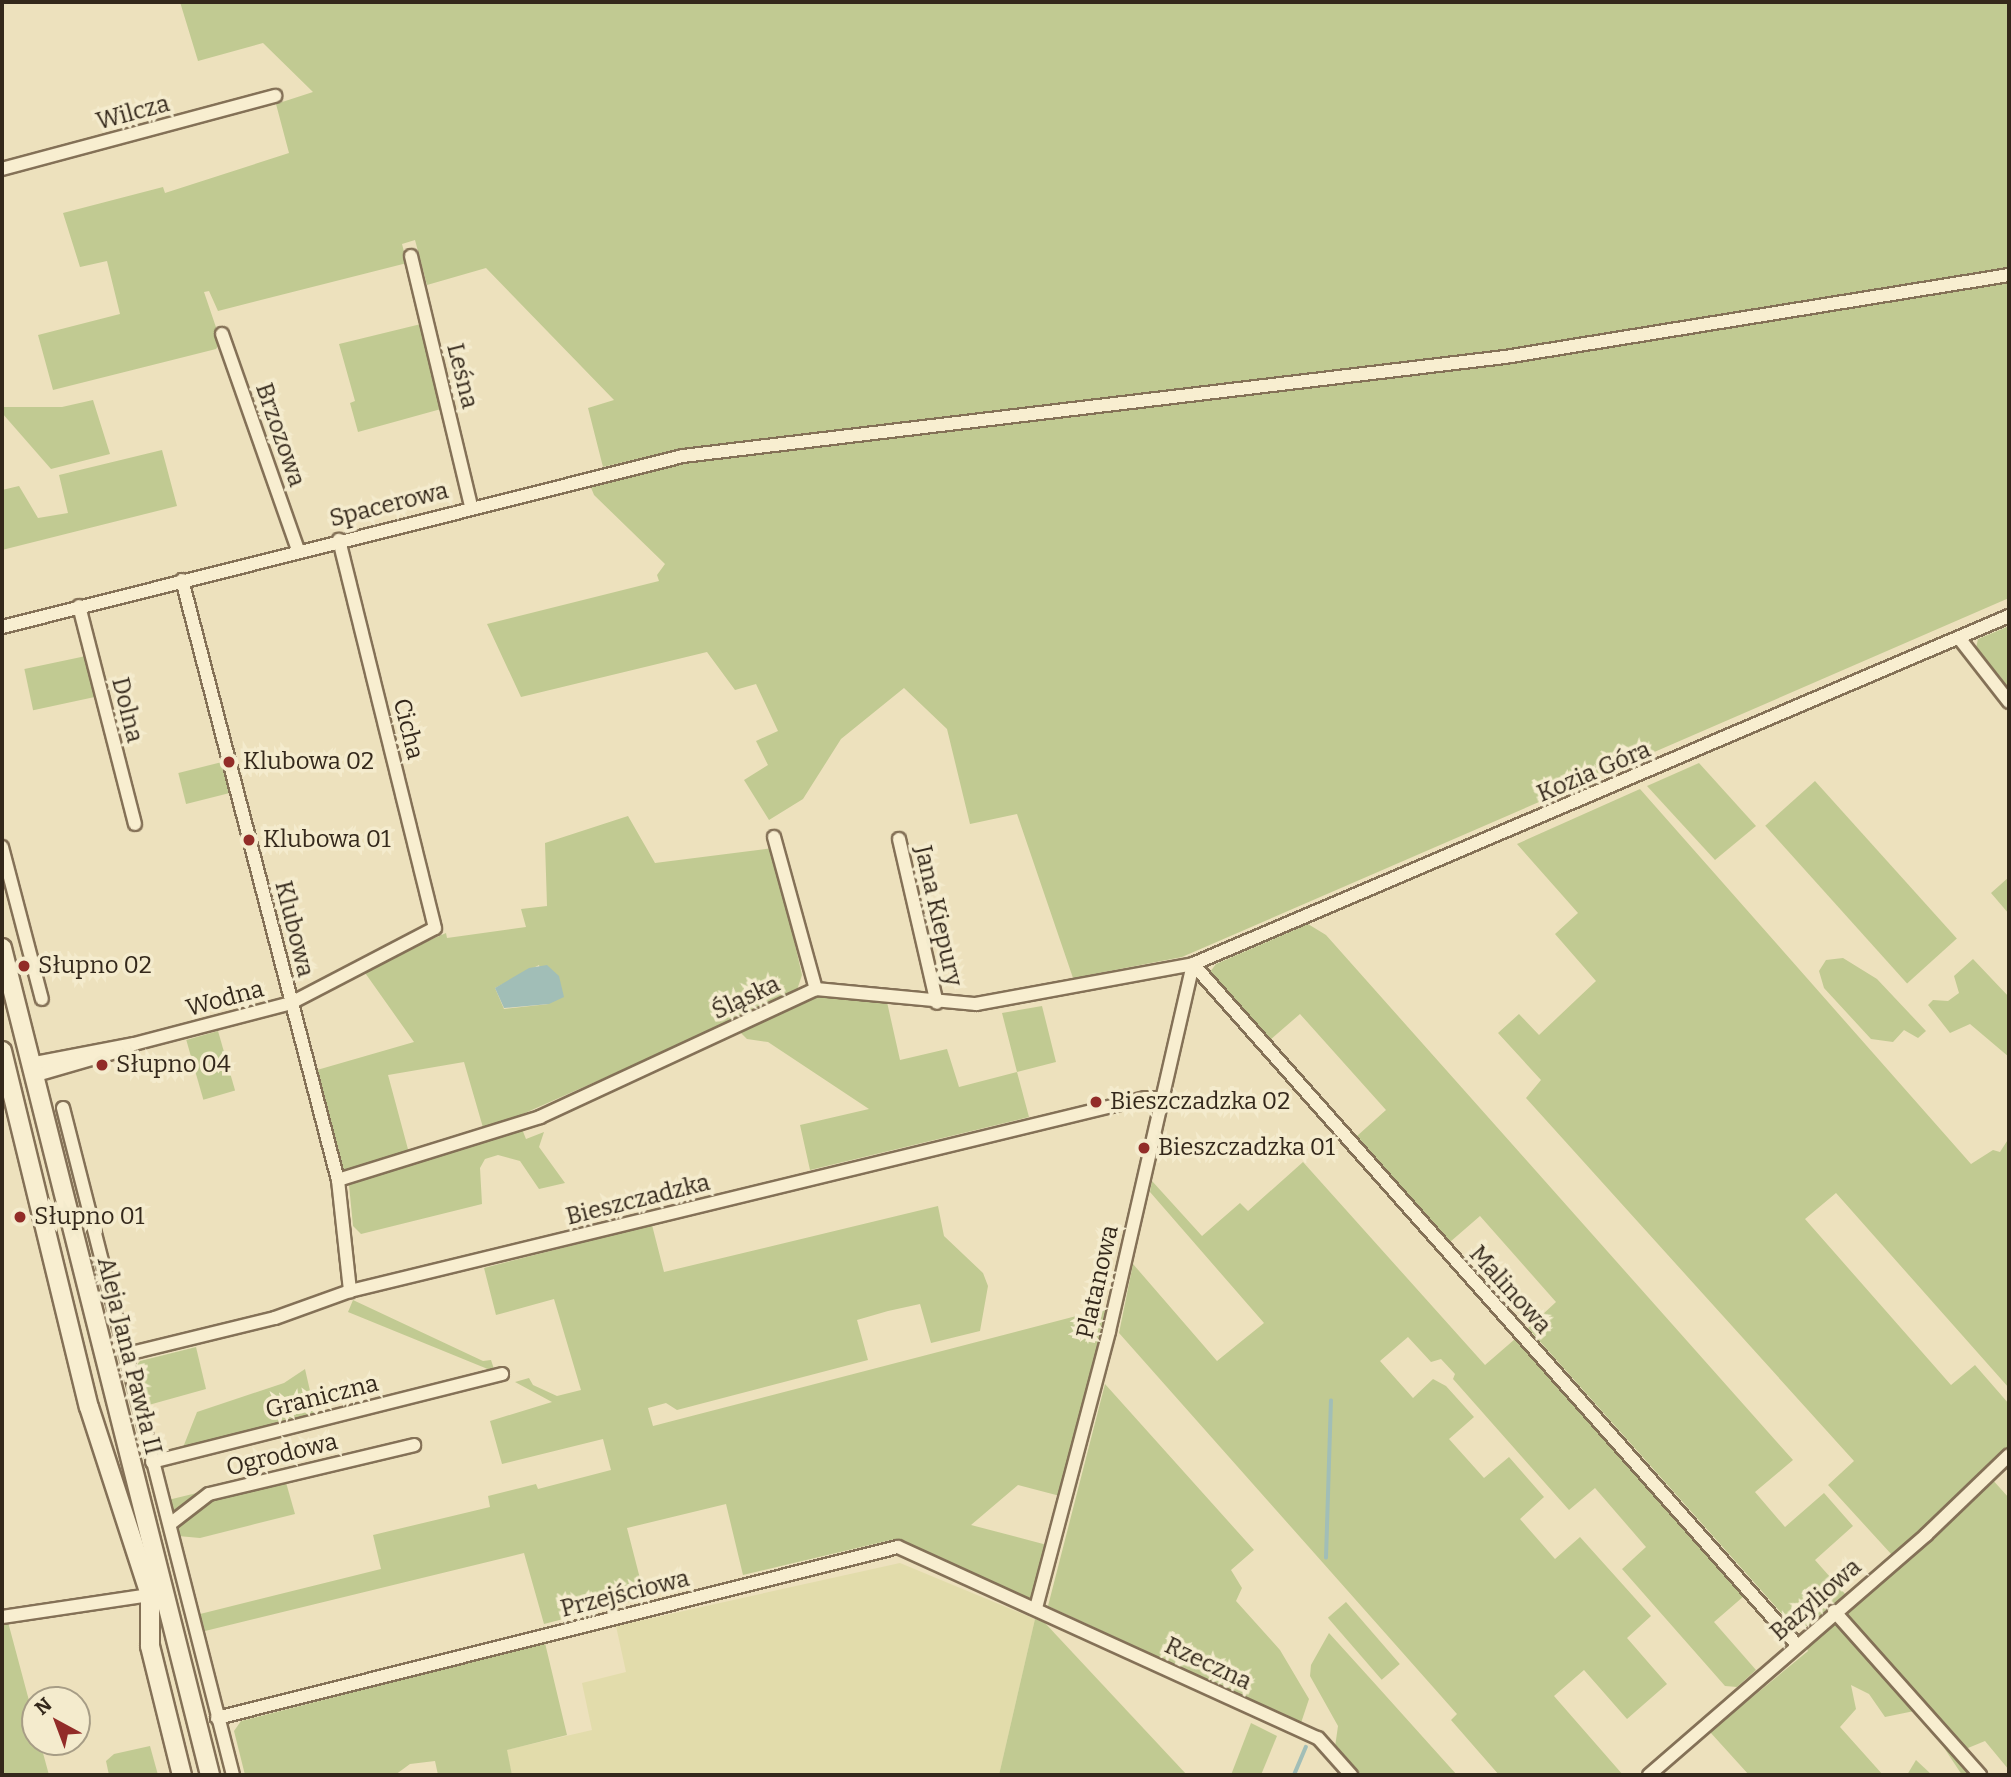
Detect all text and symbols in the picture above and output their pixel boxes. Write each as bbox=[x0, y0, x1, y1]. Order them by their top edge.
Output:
street label: Wilcza bbox=[93, 89, 173, 137]
street label: Leśna bbox=[440, 340, 484, 412]
street label: Brzozowa bbox=[249, 379, 311, 491]
street label: Spacerowa bbox=[327, 476, 451, 534]
street label: Dolna bbox=[105, 674, 149, 746]
street label: Cicha bbox=[387, 696, 429, 762]
street label: Kozia Góra bbox=[1533, 735, 1655, 809]
place label: Klubowa 02 bbox=[243, 748, 374, 776]
marker: Klubowa 02 bbox=[221, 754, 237, 770]
place label: Klubowa 01 bbox=[263, 826, 391, 854]
marker: Klubowa 01 bbox=[241, 832, 257, 848]
street label: Jana Kiepury bbox=[908, 843, 968, 989]
street label: Klubowa bbox=[268, 878, 320, 980]
place label: Słupno 02 bbox=[38, 952, 152, 980]
marker: Słupno 02 bbox=[16, 958, 32, 974]
street label: Śląska bbox=[707, 970, 785, 1026]
street label: Wodna bbox=[183, 975, 267, 1023]
place label: Słupno 04 bbox=[116, 1051, 231, 1079]
marker: Słupno 04 bbox=[94, 1057, 110, 1073]
place label: Bieszczadzka 02 bbox=[1110, 1088, 1290, 1116]
marker: Bieszczadzka 02 bbox=[1088, 1094, 1104, 1110]
place label: Bieszczadzka 01 bbox=[1158, 1134, 1335, 1162]
marker: Bieszczadzka 01 bbox=[1136, 1140, 1152, 1156]
street label: Bieszczadzka bbox=[563, 1168, 713, 1232]
place label: Słupno 01 bbox=[34, 1203, 144, 1231]
marker: Słupno 01 bbox=[12, 1209, 28, 1225]
street label: Platanowa bbox=[1071, 1222, 1125, 1342]
street label: Malinowa bbox=[1463, 1240, 1557, 1340]
street label: Aleja Jana Pawła II bbox=[91, 1254, 167, 1458]
street label: Graniczna bbox=[263, 1369, 381, 1425]
street label: Ogrodowa bbox=[223, 1427, 341, 1483]
street label: Bazyliowa bbox=[1765, 1553, 1867, 1647]
street label: Przejściowa bbox=[558, 1564, 692, 1624]
street label: Rzeczna bbox=[1160, 1631, 1256, 1697]
north arrow bbox=[21, 1686, 91, 1756]
text: N bbox=[30, 1693, 56, 1720]

